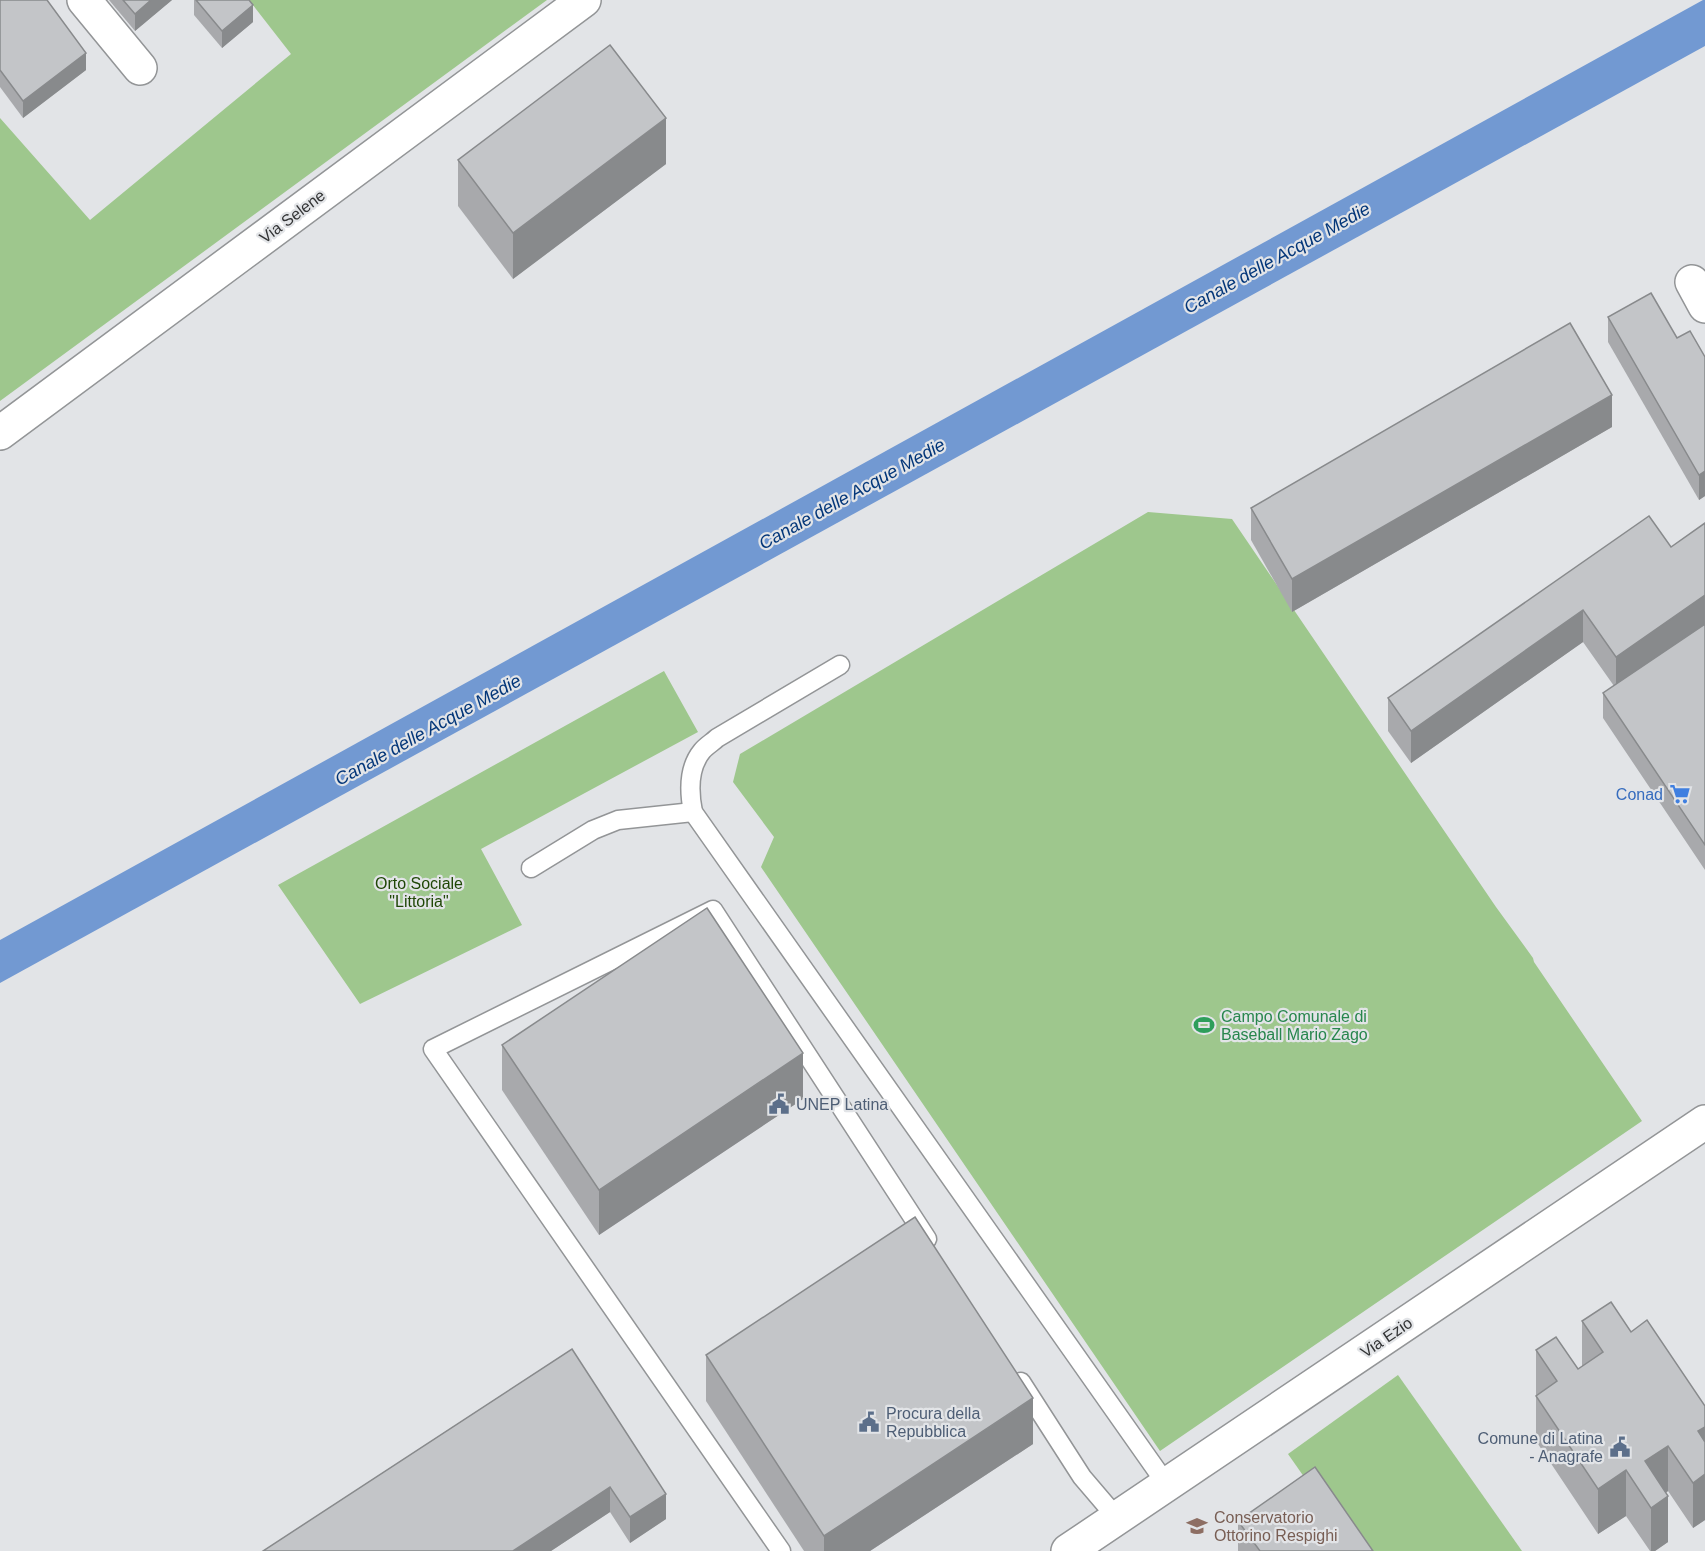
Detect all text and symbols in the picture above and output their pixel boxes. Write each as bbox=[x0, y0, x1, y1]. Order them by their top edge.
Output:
street label: Via Selene bbox=[256, 186, 328, 246]
water label: Canale delle Acque Medie bbox=[1181, 198, 1373, 318]
water label: Canale delle Acque Medie bbox=[756, 434, 948, 554]
water label: Canale delle Acque Medie bbox=[332, 670, 524, 790]
supermarket icon: Conad bbox=[1668, 782, 1692, 806]
place label: Conad bbox=[1616, 786, 1663, 803]
park label: Orto Sociale "Littoria" bbox=[375, 875, 463, 910]
place label: Campo Comunale di Baseball Mario Zago bbox=[1221, 1008, 1368, 1043]
sports icon: Campo Comunale di Baseball Mario Zago bbox=[1192, 1013, 1216, 1037]
public building icon: UNEP Latina bbox=[767, 1092, 791, 1116]
place label: UNEP Latina bbox=[796, 1096, 888, 1113]
street label: Via Ezio bbox=[1357, 1314, 1415, 1361]
place label: Procura della Repubblica bbox=[886, 1405, 980, 1440]
public building icon: Procura della Repubblica bbox=[857, 1410, 881, 1434]
place label: Comune di Latina - Anagrafe bbox=[1478, 1430, 1603, 1465]
public building icon: Comune di Latina - Anagrafe bbox=[1608, 1435, 1632, 1459]
place label: Conservatorio Ottorino Respighi bbox=[1214, 1509, 1338, 1544]
school or university icon: Conservatorio Ottorino Respighi bbox=[1185, 1514, 1209, 1538]

